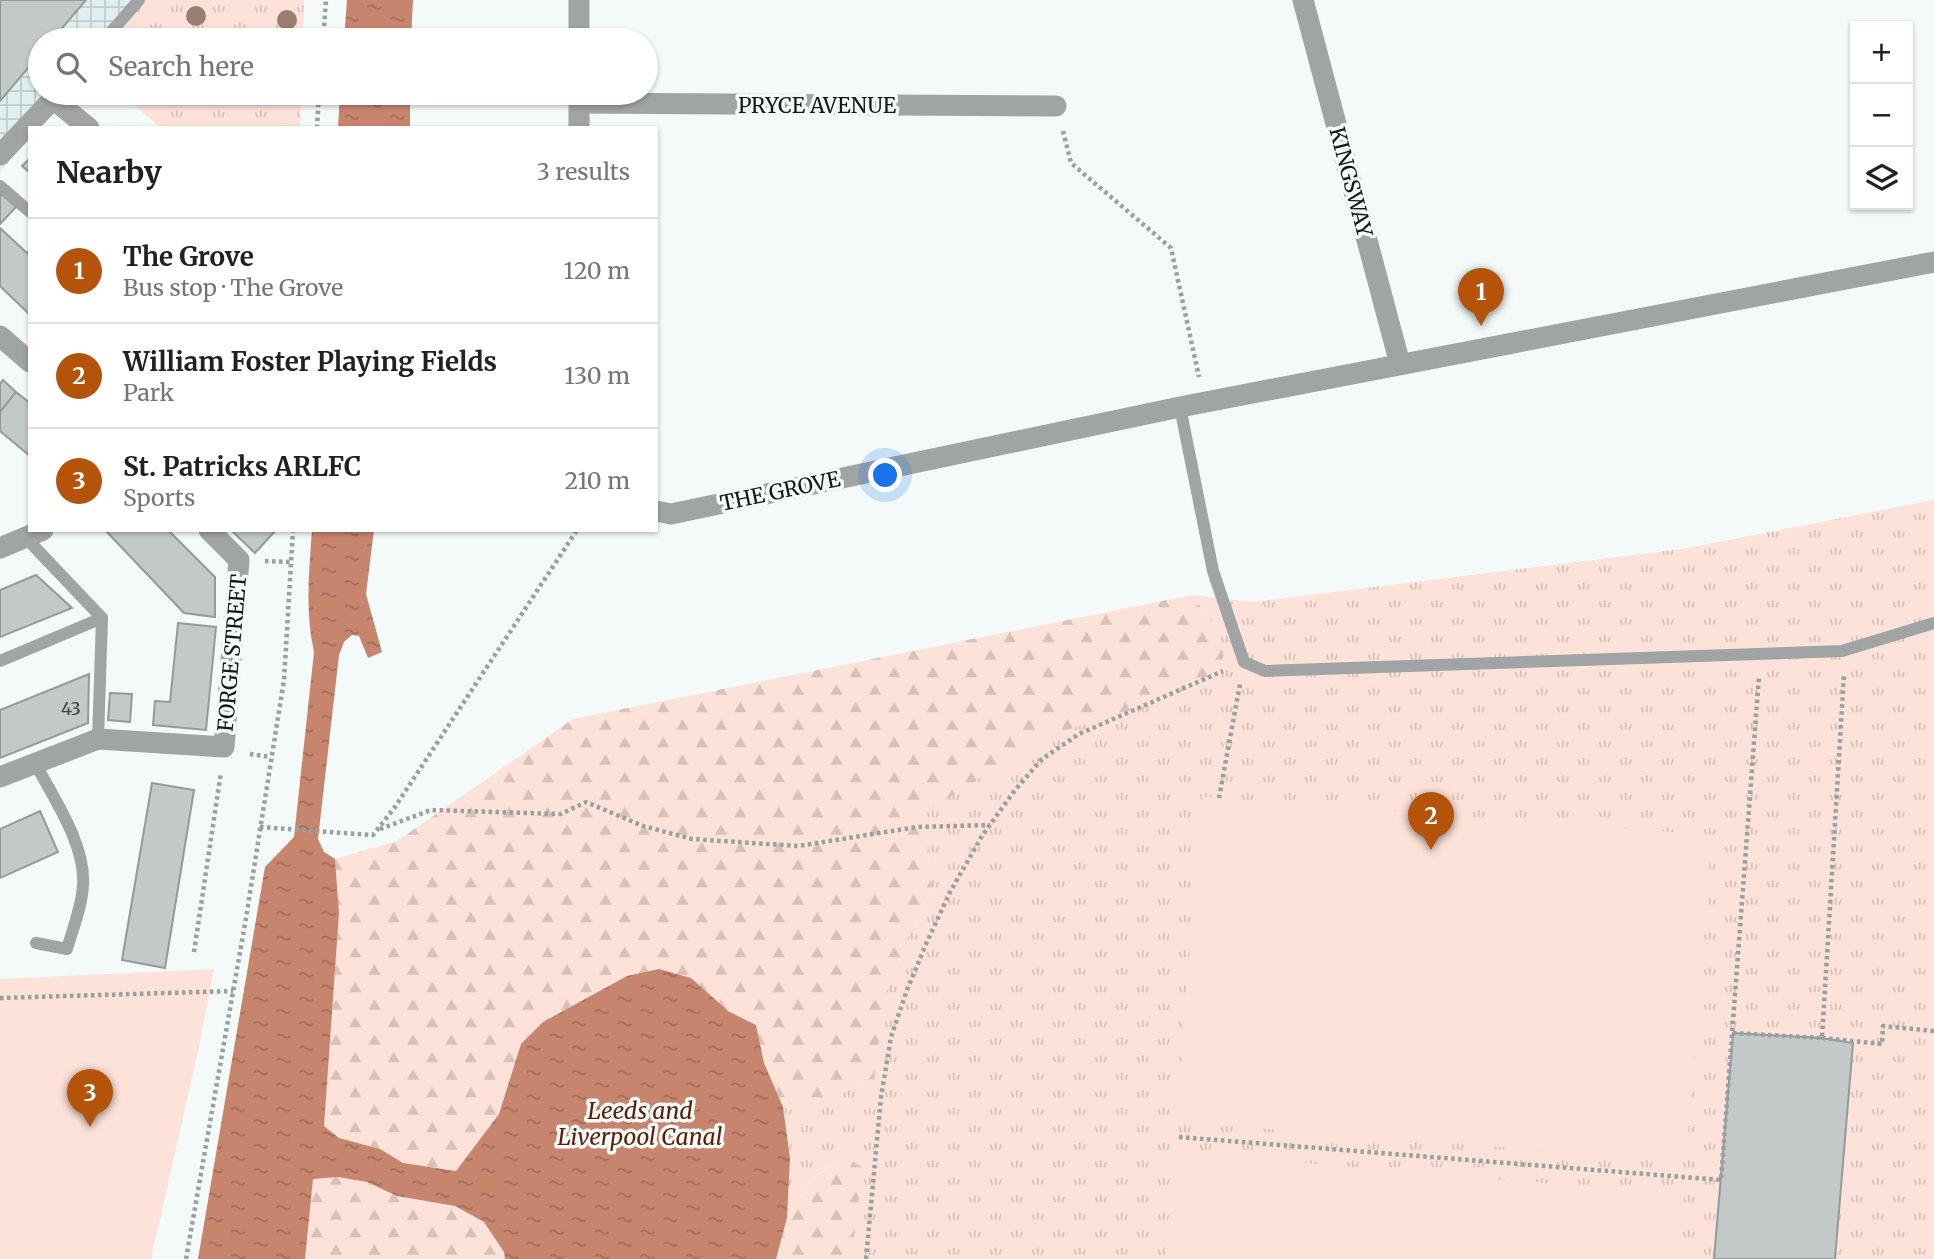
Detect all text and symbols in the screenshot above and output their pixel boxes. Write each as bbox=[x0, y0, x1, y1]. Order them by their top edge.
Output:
map controls bbox=[1850, 21, 1913, 210]
button: + bbox=[1850, 21, 1913, 84]
search box bbox=[28, 28, 658, 105]
icon: search bbox=[52, 48, 90, 86]
text: Search here bbox=[108, 50, 254, 83]
button: − bbox=[1850, 84, 1913, 147]
street label: PRYCE AVENUE bbox=[738, 92, 897, 119]
street label: KINGSWAY bbox=[1323, 124, 1379, 240]
button: layers bbox=[1850, 147, 1913, 210]
text: Nearby bbox=[56, 153, 162, 191]
text: 3 results bbox=[537, 157, 630, 186]
text: The Grove bbox=[123, 240, 254, 273]
text: 1 bbox=[74, 256, 84, 285]
text: 120 m bbox=[564, 256, 630, 285]
pin: 1 bbox=[1458, 268, 1504, 326]
text: Bus stop · The Grove bbox=[123, 273, 343, 302]
text: William Foster Playing Fields bbox=[123, 345, 497, 378]
text: 2 bbox=[72, 361, 86, 390]
text: 130 m bbox=[564, 361, 630, 390]
text: Park bbox=[123, 378, 174, 407]
text: St. Patricks ARLFC bbox=[123, 450, 361, 483]
your location bbox=[868, 458, 902, 492]
street label: THE GROVE bbox=[718, 465, 843, 517]
text: 3 bbox=[72, 466, 86, 495]
text: 210 m bbox=[565, 466, 630, 495]
text: Sports bbox=[123, 483, 195, 512]
street label: FORGE STREET bbox=[212, 573, 252, 733]
house number: 43 bbox=[61, 697, 81, 720]
pin: 2 bbox=[1408, 792, 1454, 850]
pin: 3 bbox=[67, 1069, 113, 1127]
water label: Leeds and Liverpool Canal bbox=[557, 1096, 723, 1151]

